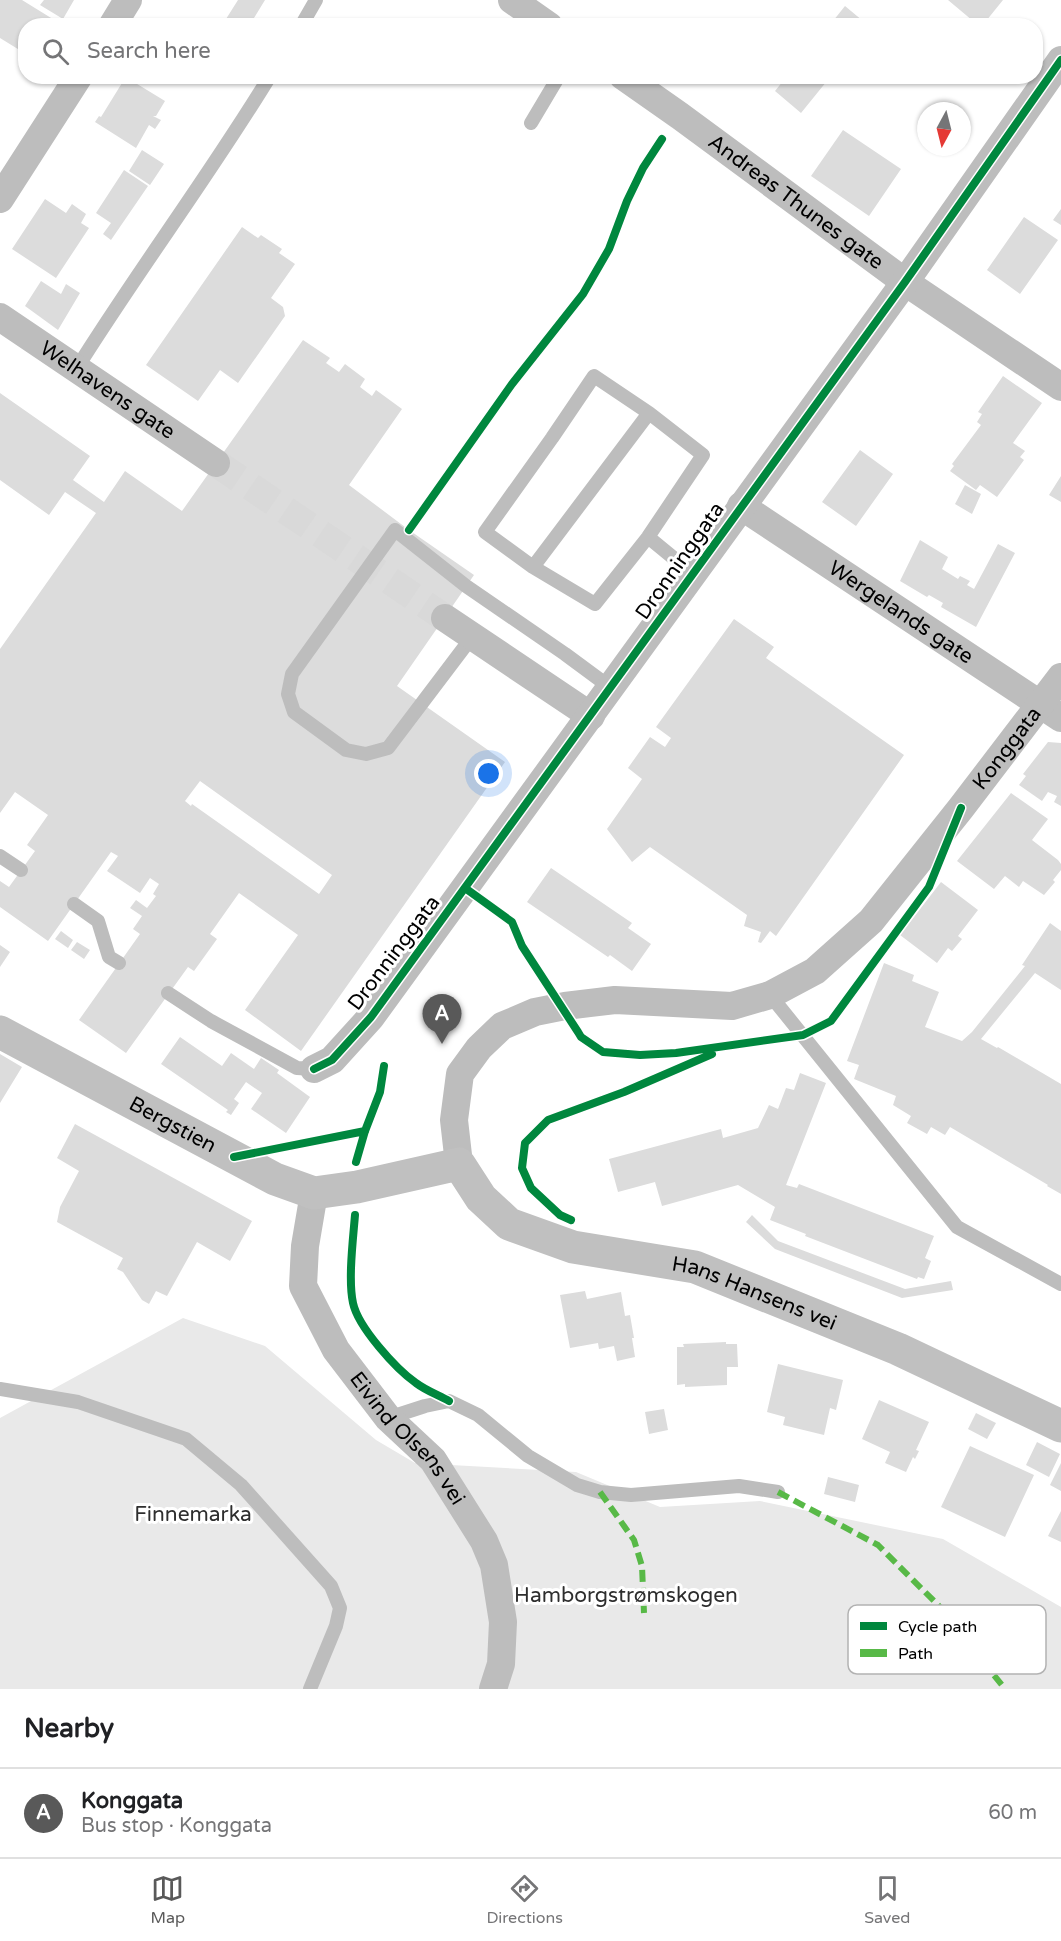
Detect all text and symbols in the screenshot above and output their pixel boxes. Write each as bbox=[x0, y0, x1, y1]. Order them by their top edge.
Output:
search box bbox=[18, 18, 1043, 84]
icon: search bbox=[39, 35, 72, 68]
text: Search here bbox=[87, 38, 211, 64]
north arrow bbox=[917, 102, 971, 156]
street label: Andreas Thunes gate bbox=[704, 129, 889, 275]
street label: Welhavens gate bbox=[35, 335, 180, 444]
street label: Dronninggata bbox=[630, 497, 730, 625]
street label: Wergelands gate bbox=[824, 555, 978, 669]
street label: Konggata bbox=[967, 702, 1046, 795]
your location bbox=[474, 759, 503, 788]
street label: Dronninggata bbox=[343, 891, 445, 1015]
pin: A bbox=[422, 994, 462, 1044]
street label: Bergstien bbox=[125, 1091, 221, 1158]
street label: Hans Hansens vei bbox=[670, 1251, 841, 1335]
street label: Eivind Olsens vei bbox=[345, 1367, 471, 1509]
park label: Finnemarka bbox=[134, 1502, 252, 1527]
park label: Hamborgstrømskogen bbox=[514, 1583, 738, 1608]
legend bbox=[848, 1605, 1046, 1674]
text: Cycle path bbox=[898, 1617, 977, 1637]
text: Path bbox=[898, 1644, 933, 1664]
text: Nearby bbox=[24, 1713, 114, 1744]
text: Konggata bbox=[81, 1788, 183, 1814]
text: A bbox=[36, 1801, 51, 1825]
text: 60 m bbox=[988, 1801, 1037, 1825]
text: Bus stop · Konggata bbox=[81, 1814, 272, 1838]
tab: Map bbox=[151, 1872, 185, 1928]
tab: Directions bbox=[486, 1872, 563, 1928]
tab: Saved bbox=[864, 1872, 910, 1928]

